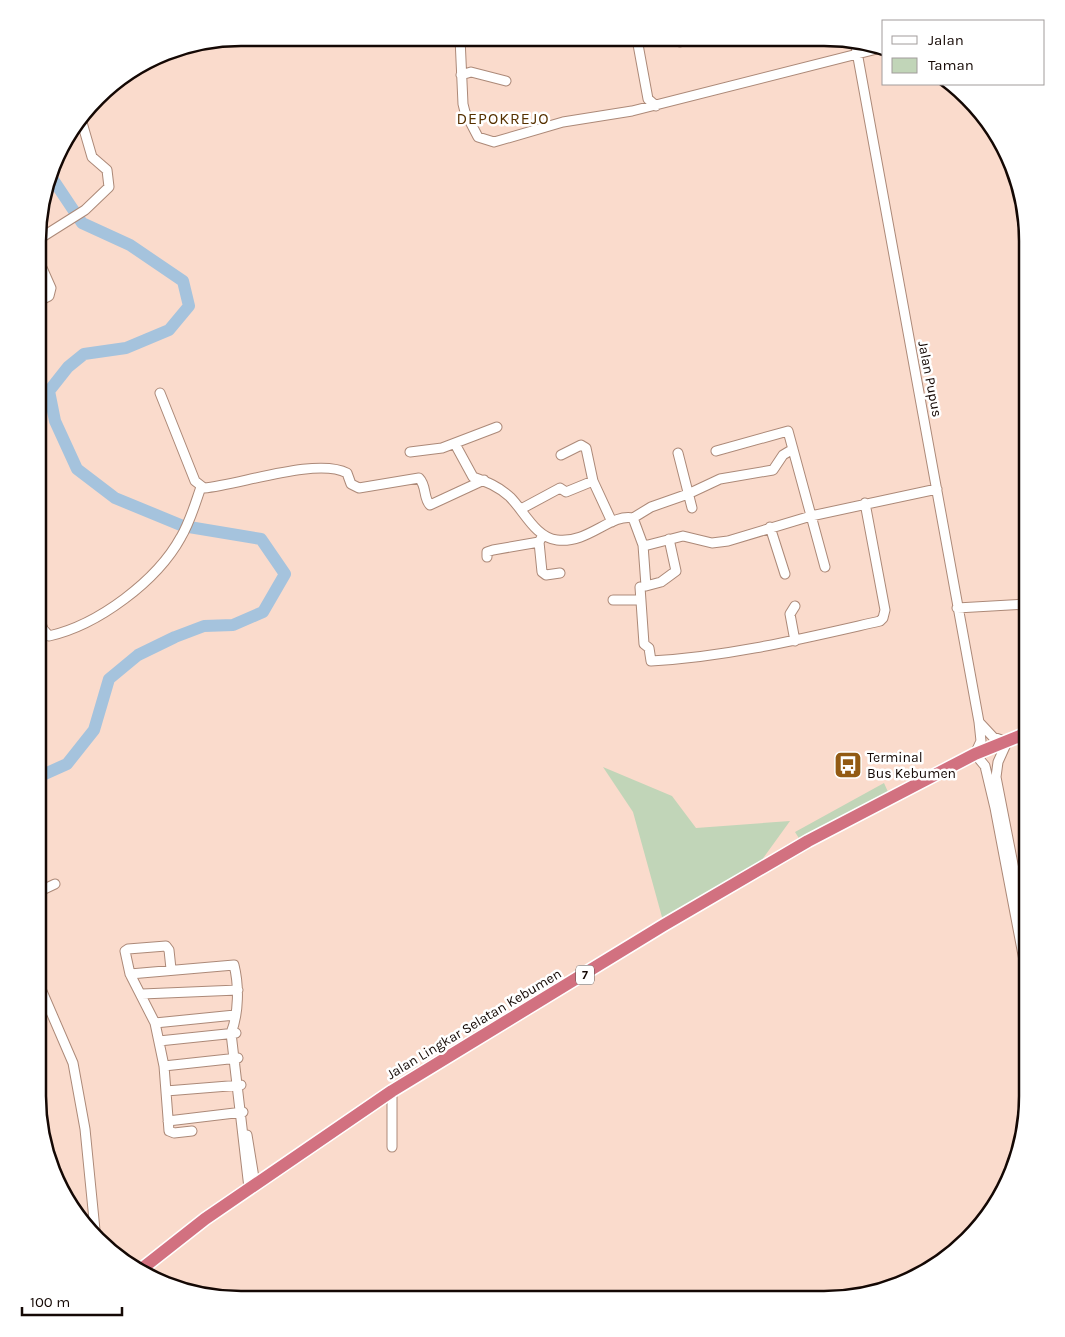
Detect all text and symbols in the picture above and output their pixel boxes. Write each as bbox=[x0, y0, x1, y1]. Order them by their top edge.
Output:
legend bbox=[882, 20, 1045, 85]
text: Jalan bbox=[928, 31, 964, 49]
text: Taman bbox=[928, 56, 974, 74]
district label: DEPOKREJO bbox=[456, 109, 550, 128]
street label: Jalan Pupus bbox=[914, 340, 946, 418]
place label: Terminal Bus Kebumen bbox=[867, 749, 956, 782]
bus stop icon: Terminal Bus Kebumen bbox=[833, 750, 863, 780]
street label: Jalan Lingkar Selatan Kebumen bbox=[383, 965, 565, 1083]
road number: 7 bbox=[576, 966, 594, 984]
scale bar bbox=[22, 1284, 122, 1316]
text: 100 m bbox=[30, 1293, 70, 1311]

